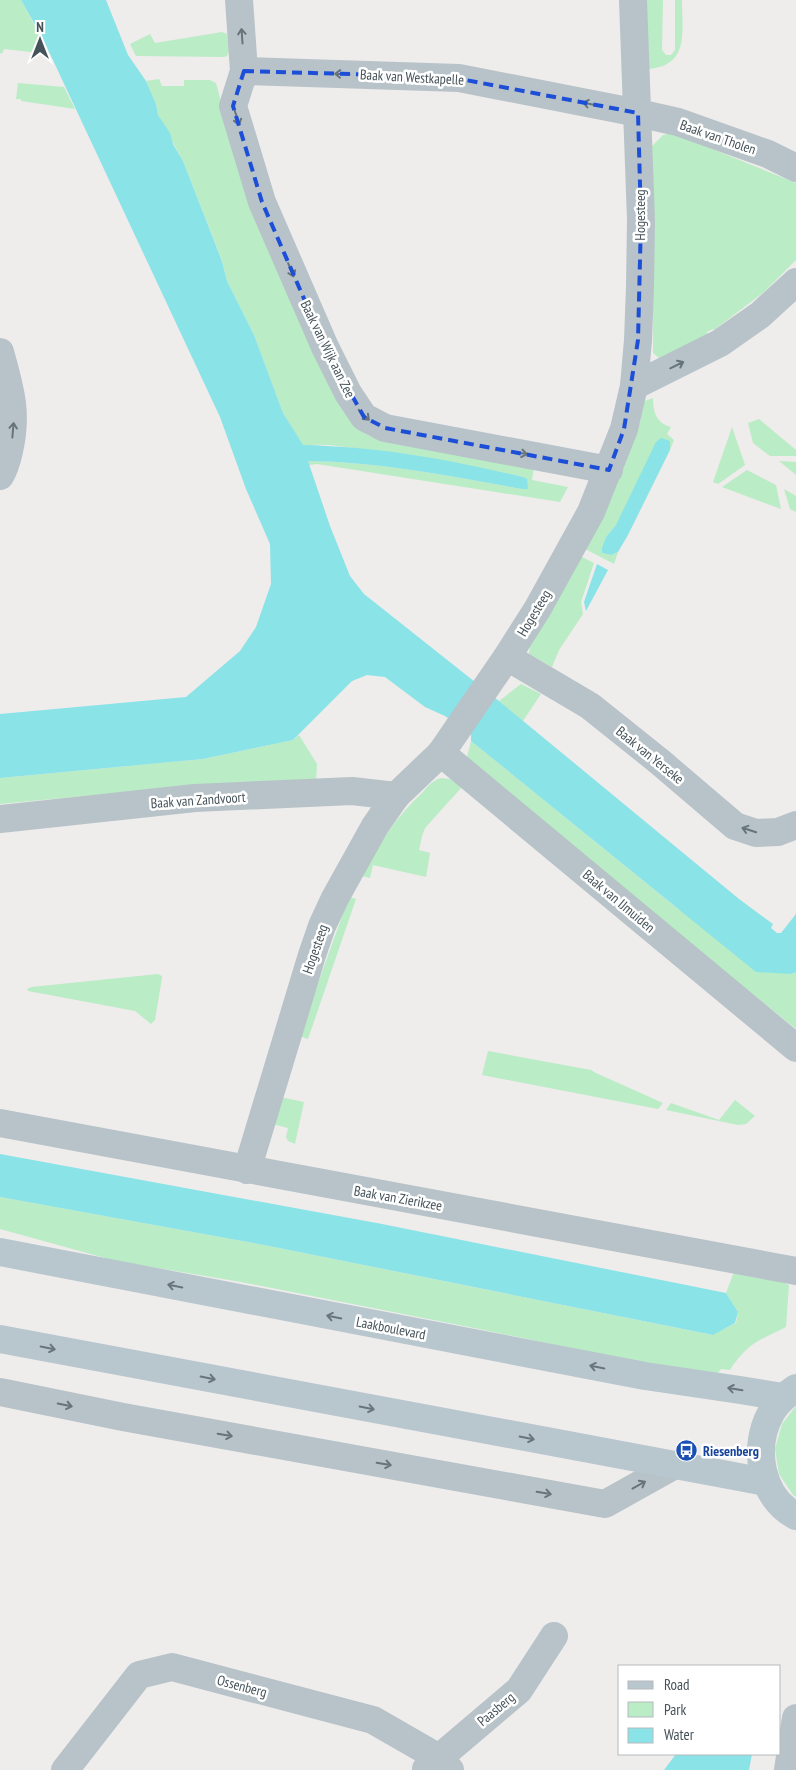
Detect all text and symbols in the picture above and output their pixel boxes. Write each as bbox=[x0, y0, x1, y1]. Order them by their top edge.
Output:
north arrow bbox=[15, 15, 65, 65]
text: N bbox=[36, 18, 44, 36]
one-way arrow bbox=[237, 28, 246, 44]
street label: Baak van Westkapelle bbox=[359, 65, 465, 89]
one-way arrow bbox=[335, 69, 351, 79]
one-way arrow bbox=[582, 98, 598, 108]
one-way arrow bbox=[232, 109, 242, 125]
street label: Baak van Tholen bbox=[678, 116, 758, 158]
street label: Hogesteeg bbox=[631, 189, 649, 241]
one-way arrow bbox=[287, 262, 297, 277]
street label: Baak van Wijk aan Zee bbox=[297, 297, 359, 401]
one-way arrow bbox=[670, 359, 685, 369]
one-way arrow bbox=[357, 408, 370, 420]
one-way arrow bbox=[8, 422, 17, 438]
one-way arrow bbox=[512, 448, 528, 458]
street label: Hogesteeg bbox=[513, 586, 555, 640]
street label: Baak van Yerseke bbox=[612, 722, 688, 788]
street label: Baak van Zandvoort bbox=[150, 788, 246, 812]
one-way arrow bbox=[742, 825, 758, 835]
street label: Baak van IJmuiden bbox=[579, 866, 659, 936]
street label: Hogesteeg bbox=[298, 922, 332, 976]
street label: Baak van Zierikzee bbox=[352, 1181, 444, 1215]
one-way arrow bbox=[167, 1281, 183, 1291]
one-way arrow bbox=[327, 1312, 343, 1322]
street label: Laakboulevard bbox=[355, 1312, 427, 1344]
one-way arrow bbox=[40, 1343, 56, 1353]
one-way arrow bbox=[590, 1362, 606, 1372]
one-way arrow bbox=[199, 1374, 215, 1383]
one-way arrow bbox=[727, 1384, 743, 1394]
one-way arrow bbox=[56, 1401, 72, 1410]
one-way arrow bbox=[359, 1404, 375, 1413]
one-way arrow bbox=[216, 1431, 232, 1441]
one-way arrow bbox=[519, 1434, 535, 1444]
bus stop icon: Riesenberg bbox=[675, 1439, 699, 1463]
place label: Riesenberg bbox=[703, 1442, 759, 1460]
one-way arrow bbox=[376, 1460, 392, 1470]
one-way arrow bbox=[631, 1480, 646, 1489]
one-way arrow bbox=[536, 1489, 552, 1498]
legend bbox=[618, 1665, 781, 1755]
street label: Ossenberg bbox=[215, 1671, 269, 1701]
text: Road bbox=[664, 1675, 690, 1694]
street label: Paasberg bbox=[474, 1688, 518, 1730]
text: Park bbox=[664, 1700, 686, 1719]
text: Water bbox=[664, 1725, 695, 1744]

